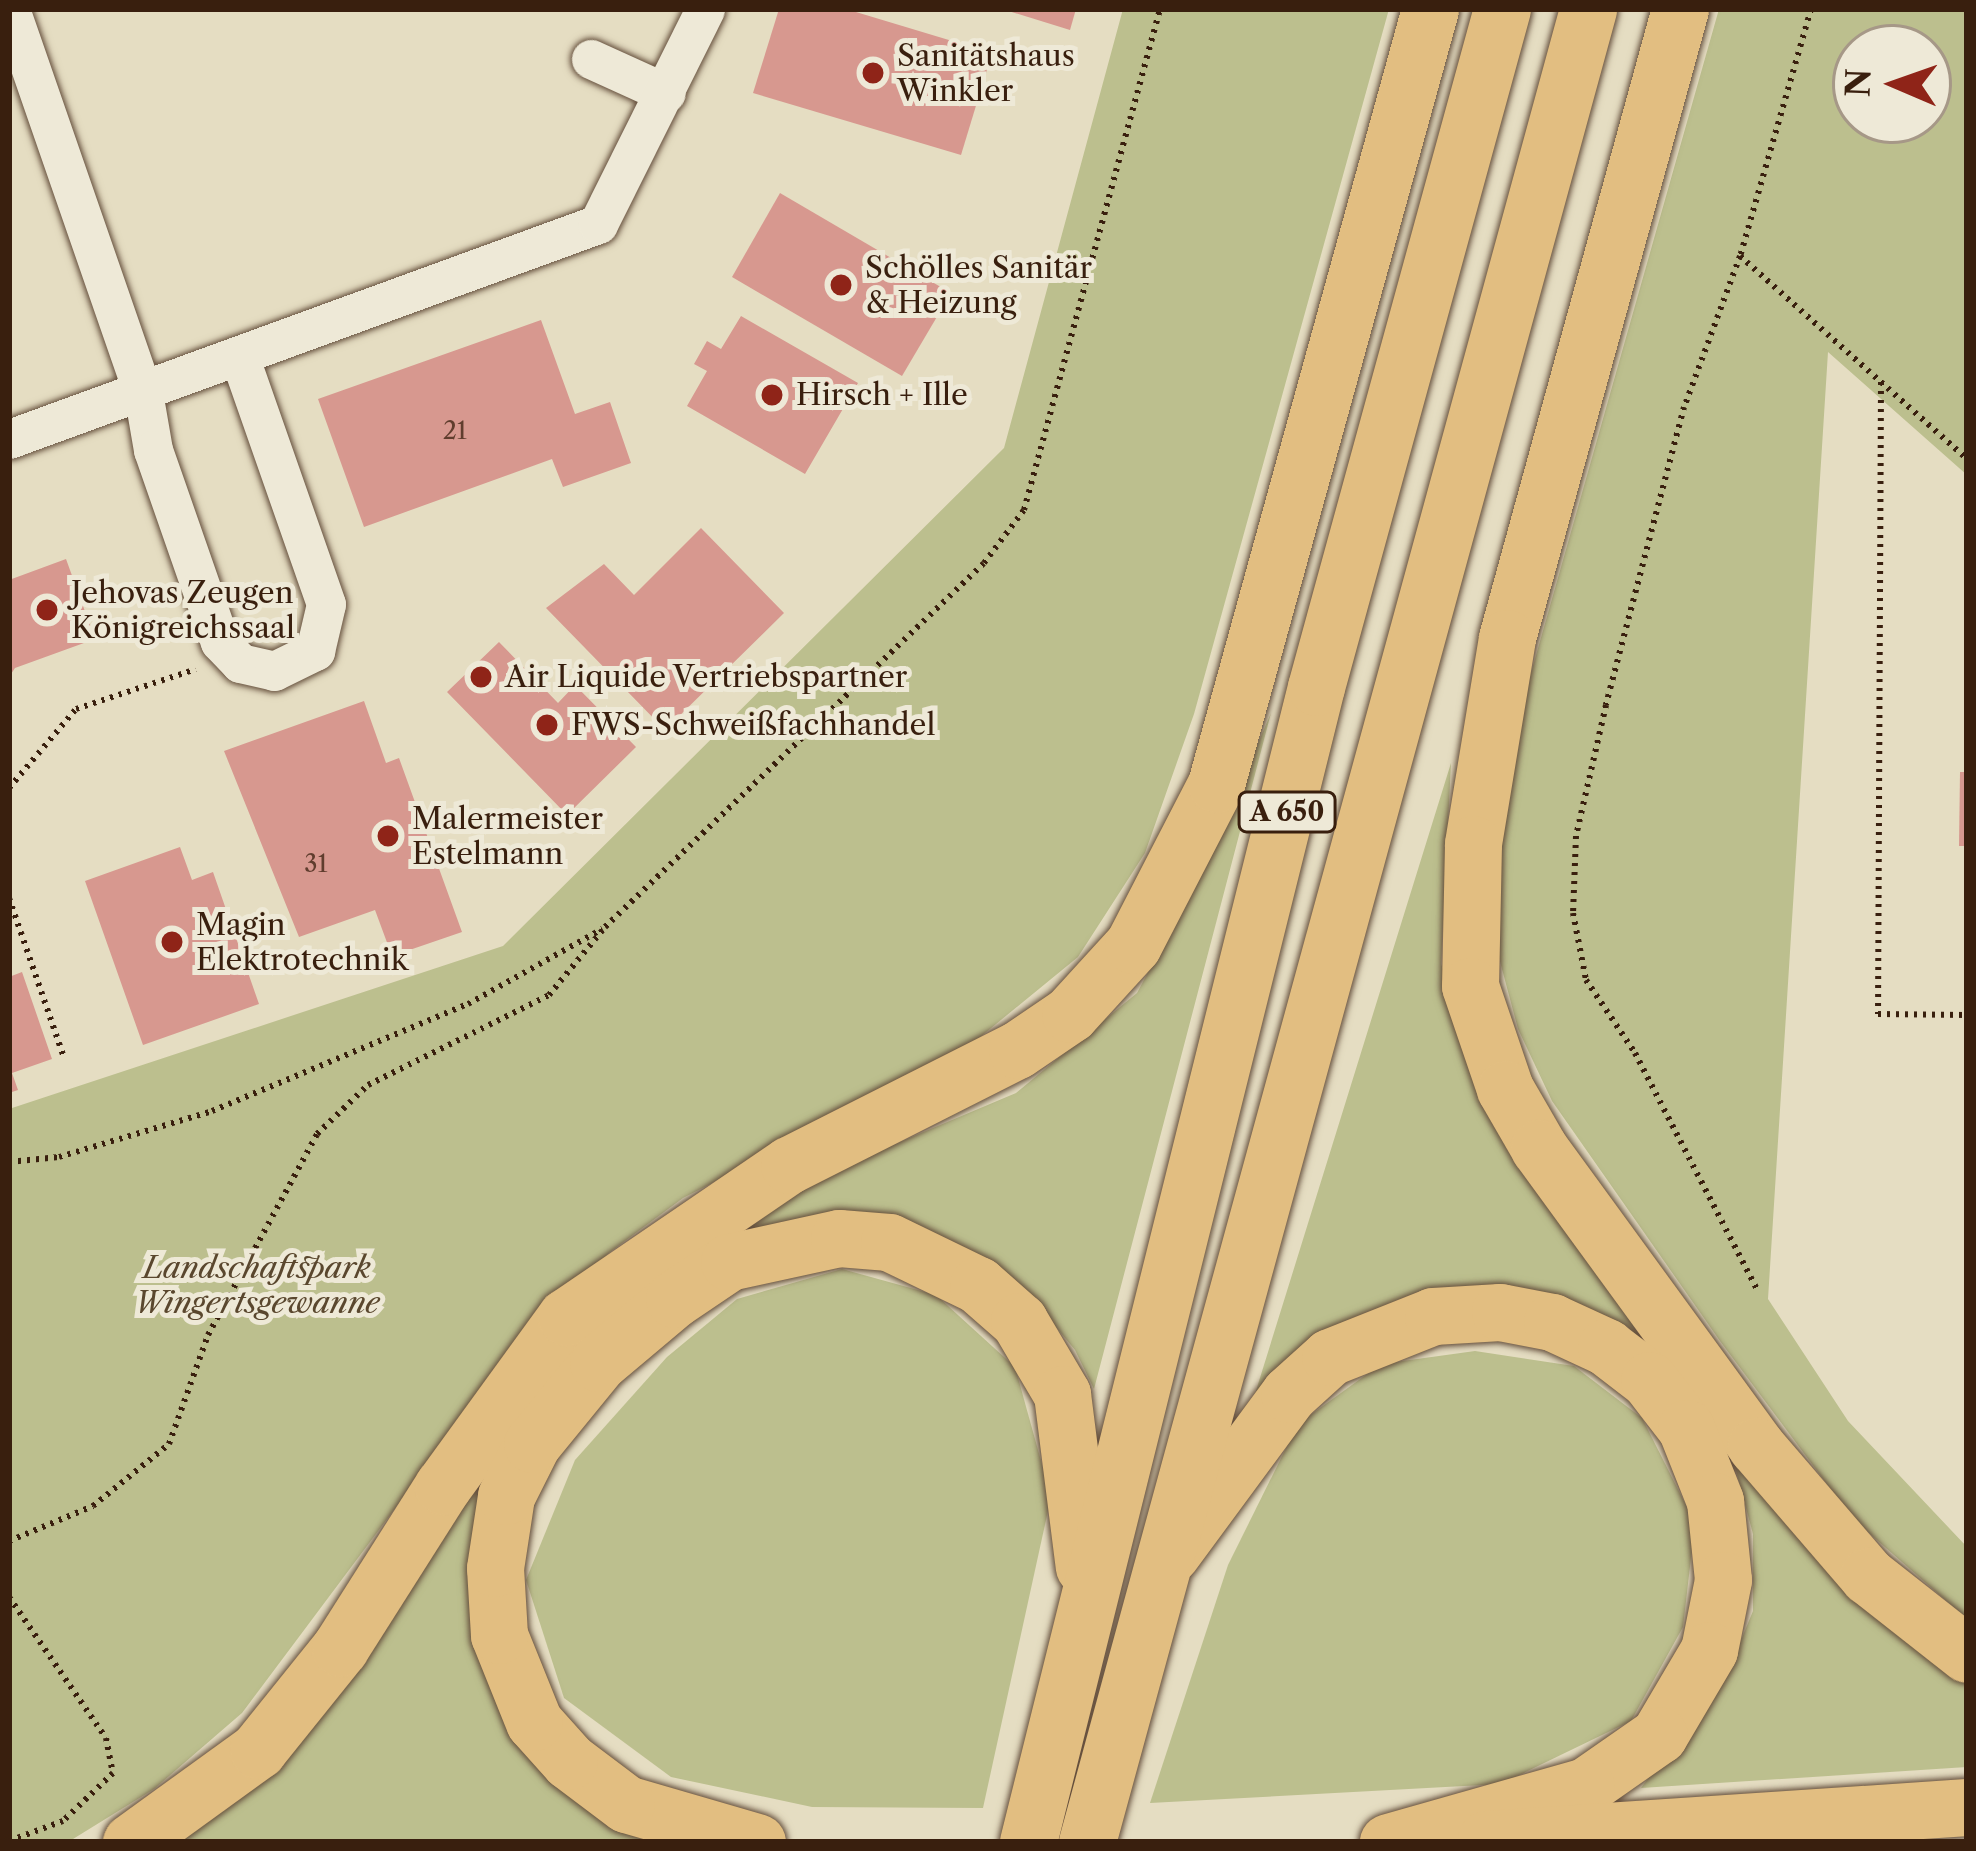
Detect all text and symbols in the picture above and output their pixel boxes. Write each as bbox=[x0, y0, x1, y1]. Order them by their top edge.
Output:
north arrow bbox=[1832, 24, 1952, 144]
place label: Sanitätshaus Winkler bbox=[897, 38, 1075, 109]
marker: Sanitätshaus Winkler bbox=[860, 60, 886, 86]
text: N bbox=[1838, 68, 1880, 98]
place label: Schölles Sanitär & Heizung bbox=[865, 250, 1092, 320]
marker: Schölles Sanitär & Heizung bbox=[828, 272, 854, 298]
place label: Hirsch + Ille bbox=[796, 377, 968, 413]
marker: Hirsch + Ille bbox=[759, 382, 785, 408]
house number: 21 bbox=[443, 417, 467, 445]
place label: Jehovas Zeugen Königreichssaal bbox=[71, 575, 295, 646]
marker: Jehovas Zeugen Königreichssaal bbox=[34, 597, 60, 623]
place label: Air Liquide Vertriebspartner bbox=[505, 659, 909, 695]
marker: Air Liquide Vertriebspartner bbox=[468, 664, 494, 690]
place label: FWS-Schweißfachhandel bbox=[571, 707, 935, 743]
marker: FWS-Schweißfachhandel bbox=[534, 712, 560, 738]
road number: A 650 bbox=[1236, 791, 1338, 833]
place label: Malermeister Estelmann bbox=[412, 801, 603, 872]
marker: Malermeister Estelmann bbox=[375, 823, 401, 849]
house number: 31 bbox=[304, 850, 328, 878]
place label: Magin Elektrotechnik bbox=[196, 907, 408, 978]
marker: Magin Elektrotechnik bbox=[159, 929, 185, 955]
park label: Landschaftspark Wingertsgewanne bbox=[134, 1250, 380, 1320]

